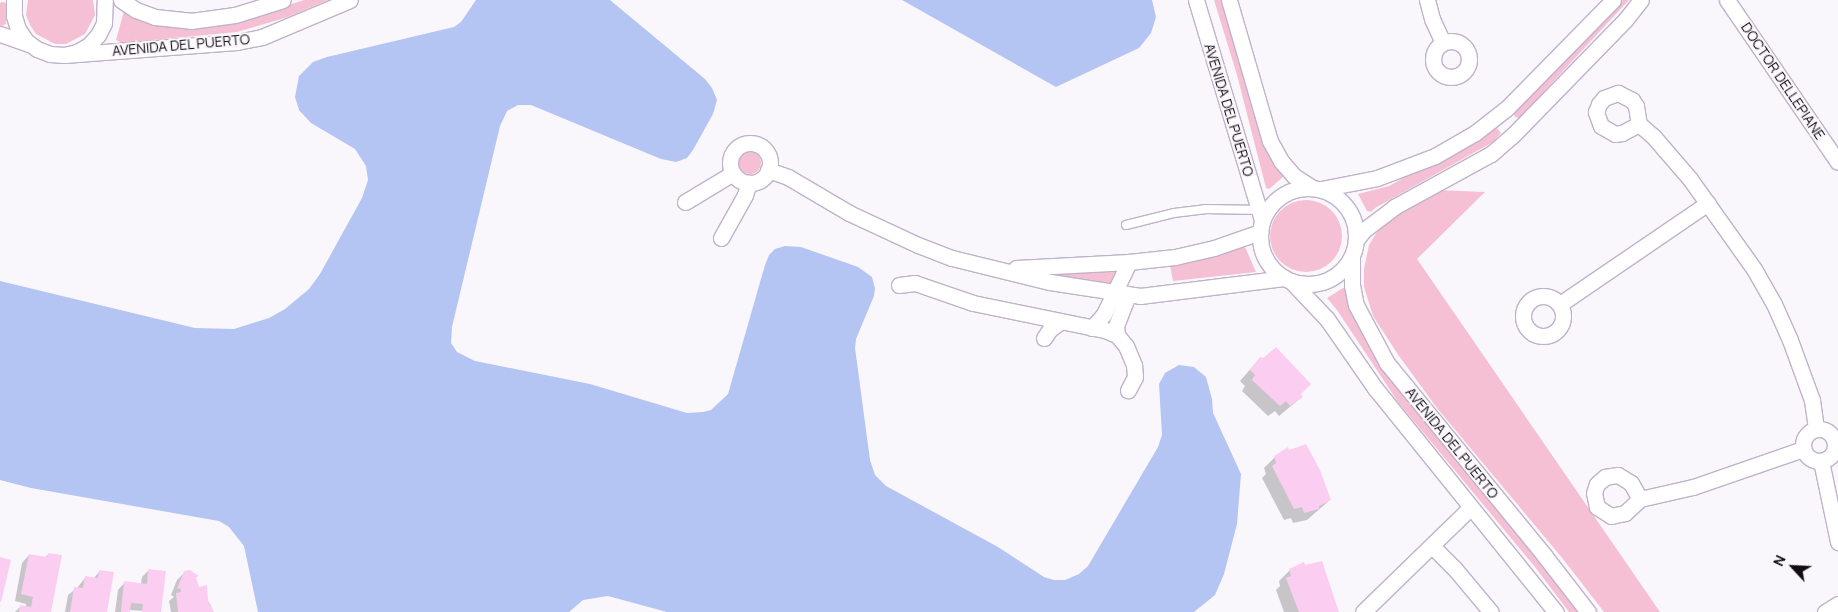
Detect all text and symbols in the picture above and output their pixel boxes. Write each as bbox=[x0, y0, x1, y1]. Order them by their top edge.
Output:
street label: DOCTOR DELLEPIANE bbox=[1738, 19, 1828, 143]
street label: AVENIDA DEL PUERTO bbox=[111, 31, 251, 59]
street label: AVENIDA DEL PUERTO bbox=[1201, 41, 1257, 179]
street label: AVENIDA DEL PUERTO bbox=[1402, 384, 1502, 502]
north arrow bbox=[1768, 542, 1818, 592]
text: N bbox=[1768, 552, 1790, 569]

